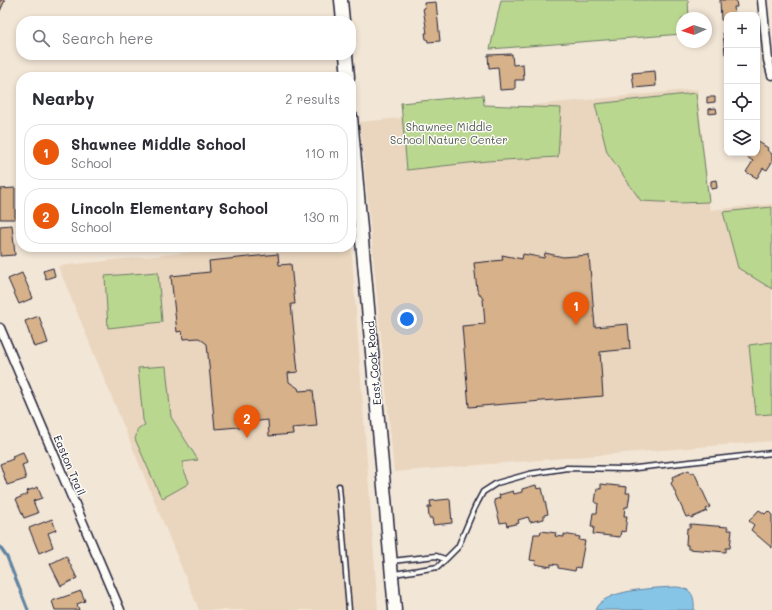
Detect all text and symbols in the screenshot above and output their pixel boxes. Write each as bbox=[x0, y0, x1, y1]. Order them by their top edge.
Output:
north arrow bbox=[676, 12, 712, 48]
map controls bbox=[724, 12, 760, 156]
button: + bbox=[724, 12, 760, 48]
search box bbox=[16, 16, 356, 60]
icon: search bbox=[30, 27, 52, 49]
text: Search here bbox=[62, 28, 153, 48]
button: − bbox=[724, 48, 760, 84]
button: locate bbox=[724, 84, 760, 120]
text: Nearby bbox=[32, 87, 94, 109]
text: 2 results bbox=[285, 90, 340, 107]
park label: Shawnee Middle School Nature Center bbox=[390, 119, 508, 147]
button: layers bbox=[724, 120, 760, 156]
text: Shawnee Middle School bbox=[71, 134, 246, 154]
text: 1 bbox=[43, 144, 49, 161]
text: 110 m bbox=[305, 144, 339, 161]
text: School bbox=[71, 154, 112, 171]
text: Lincoln Elementary School bbox=[71, 198, 268, 218]
text: 2 bbox=[42, 208, 50, 225]
text: 130 m bbox=[303, 208, 339, 225]
text: School bbox=[71, 218, 112, 235]
pin: 1 bbox=[563, 292, 589, 325]
your location bbox=[397, 309, 417, 329]
street label: East Cook Road bbox=[362, 320, 384, 406]
pin: 2 bbox=[234, 405, 260, 438]
street label: Easton Trail bbox=[51, 433, 89, 497]

